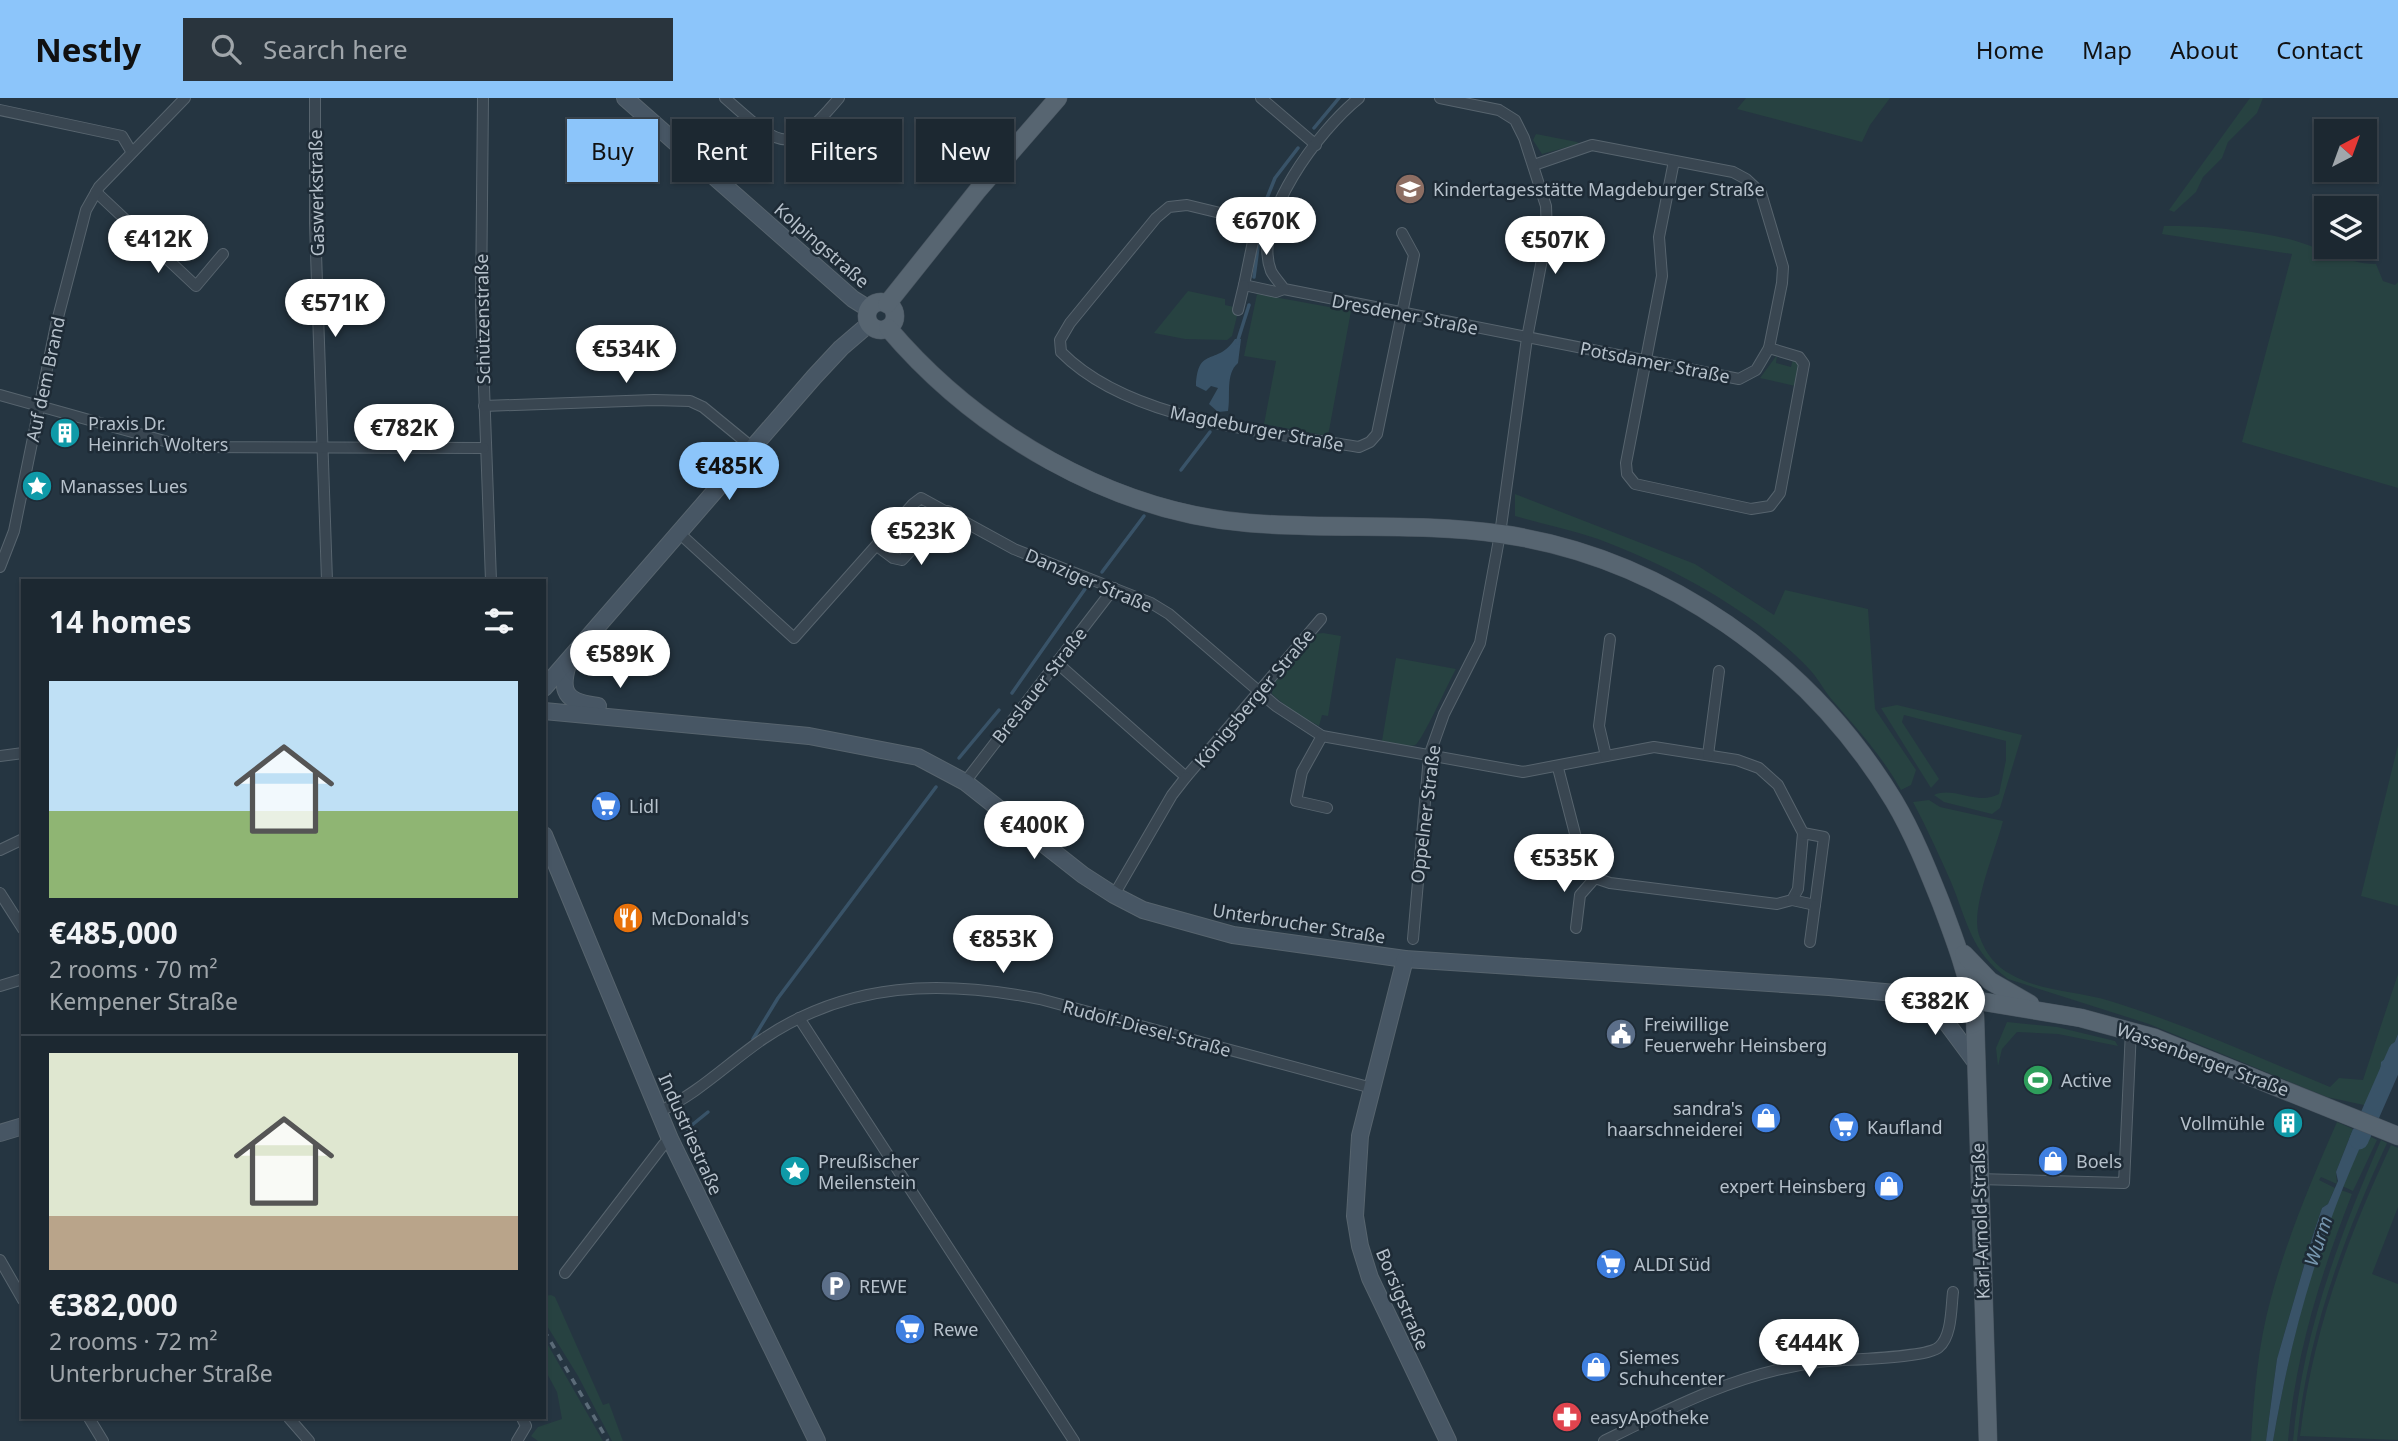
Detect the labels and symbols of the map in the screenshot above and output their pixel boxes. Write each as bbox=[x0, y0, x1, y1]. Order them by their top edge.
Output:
north arrow bbox=[2314, 119, 2376, 182]
street label: Gaswerkstraße bbox=[303, 129, 329, 257]
school or university icon: Kindertagesstätte Magdeburger Straße bbox=[1393, 172, 1427, 206]
place label: Kindertagesstätte Magdeburger Straße bbox=[1433, 177, 1765, 201]
street label: Kolpingstraße bbox=[769, 197, 875, 293]
pin: €670K bbox=[1217, 198, 1315, 257]
pin: €412K bbox=[109, 216, 207, 275]
pin: €507K bbox=[1506, 216, 1604, 276]
street label: Schützenstraße bbox=[469, 253, 495, 385]
pin: €571K bbox=[286, 280, 384, 339]
street label: Dresdener Straße bbox=[1330, 288, 1480, 340]
street label: Auf dem Brand bbox=[20, 314, 70, 444]
pin: €534K bbox=[577, 326, 675, 385]
street label: Potsdamer Straße bbox=[1578, 336, 1732, 388]
street label: Magdeburger Straße bbox=[1168, 399, 1346, 457]
pin: €782K bbox=[355, 404, 453, 464]
place label: Praxis Dr. Heinrich Wolters bbox=[88, 411, 228, 456]
building icon: Praxis Dr. Heinrich Wolters bbox=[48, 416, 82, 450]
pin: €485K bbox=[680, 442, 778, 502]
place icon: Manasses Lues bbox=[20, 469, 54, 503]
place label: Manasses Lues bbox=[60, 474, 188, 498]
pin: €523K bbox=[872, 508, 970, 567]
street label: Danziger Straße bbox=[1022, 542, 1156, 618]
street label: Breslauer Straße bbox=[986, 622, 1092, 748]
street label: Königsberger Straße bbox=[1189, 623, 1319, 773]
pin: €589K bbox=[571, 630, 669, 690]
street label: Oppelner Straße bbox=[1405, 743, 1445, 885]
supermarket icon: Lidl bbox=[589, 789, 623, 823]
place label: Lidl bbox=[629, 794, 659, 818]
pin: €400K bbox=[985, 802, 1083, 861]
pin: €535K bbox=[1515, 834, 1613, 894]
street label: Unterbrucher Straße bbox=[1211, 897, 1387, 949]
restaurant icon: McDonald's bbox=[611, 901, 645, 935]
place label: McDonald's bbox=[651, 906, 749, 930]
pin: €853K bbox=[954, 916, 1052, 975]
pin: €382K bbox=[1886, 978, 1984, 1037]
street label: Rudolf-Diesel-Straße bbox=[1060, 994, 1234, 1062]
place label: Freiwillige Feuerwehr Heinsberg bbox=[1644, 1012, 1827, 1057]
public building icon: Freiwillige Feuerwehr Heinsberg bbox=[1604, 1017, 1638, 1051]
street label: Wassenberger Straße bbox=[2113, 1017, 2293, 1101]
sports icon: Active bbox=[2021, 1063, 2055, 1097]
place label: Active bbox=[2061, 1068, 2112, 1092]
street label: Industriestraße bbox=[653, 1069, 729, 1199]
place label: sandra's haarschneiderei bbox=[1607, 1096, 1743, 1141]
shop icon: sandra's haarschneiderei bbox=[1749, 1101, 1783, 1135]
building icon: Vollmühle bbox=[2271, 1106, 2305, 1140]
supermarket icon: Kaufland bbox=[1827, 1110, 1861, 1144]
place label: Vollmühle bbox=[2181, 1111, 2265, 1135]
place label: Kaufland bbox=[1867, 1115, 1943, 1139]
street label: Karl-Arnold-Straße bbox=[1965, 1142, 1995, 1300]
shop icon: Boels bbox=[2036, 1144, 2070, 1178]
place label: Preußischer Meilenstein bbox=[818, 1149, 920, 1194]
place label: Boels bbox=[2076, 1149, 2122, 1173]
place icon: Preußischer Meilenstein bbox=[778, 1154, 812, 1188]
shop icon: expert Heinsberg bbox=[1872, 1169, 1906, 1203]
place label: expert Heinsberg bbox=[1719, 1174, 1866, 1198]
water label: Wurm bbox=[2298, 1213, 2338, 1269]
street label: Borsigstraße bbox=[1371, 1245, 1435, 1353]
supermarket icon: ALDI Süd bbox=[1594, 1247, 1628, 1281]
place label: ALDI Süd bbox=[1634, 1252, 1711, 1276]
parking icon: REWE bbox=[819, 1269, 853, 1303]
place label: REWE bbox=[859, 1274, 907, 1298]
supermarket icon: Rewe bbox=[893, 1312, 927, 1346]
place label: Rewe bbox=[933, 1317, 978, 1341]
pin: €444K bbox=[1760, 1320, 1858, 1379]
place label: Siemes Schuhcenter bbox=[1619, 1345, 1725, 1390]
shop icon: Siemes Schuhcenter bbox=[1579, 1350, 1613, 1384]
pharmacy icon: easyApotheke bbox=[1550, 1400, 1584, 1434]
place label: easyApotheke bbox=[1590, 1405, 1709, 1429]

